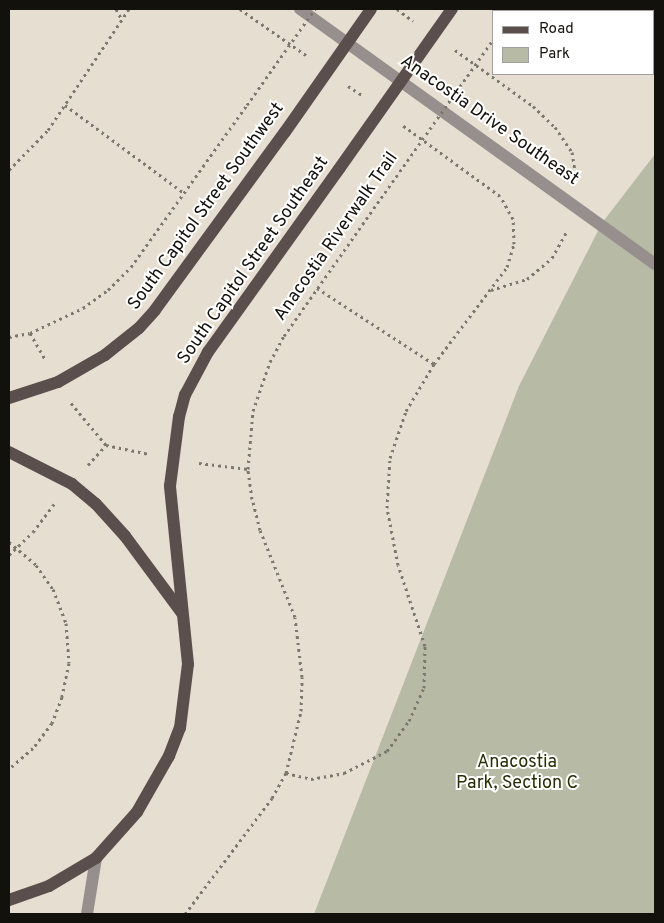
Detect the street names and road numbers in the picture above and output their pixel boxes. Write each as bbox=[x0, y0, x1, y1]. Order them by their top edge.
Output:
street label: Anacostia Drive Southeast bbox=[396, 51, 582, 191]
street label: South Capitol Street Southwest bbox=[124, 99, 290, 315]
street label: Anacostia Riverwalk Trail bbox=[270, 148, 404, 326]
street label: South Capitol Street Southeast bbox=[174, 153, 334, 369]

